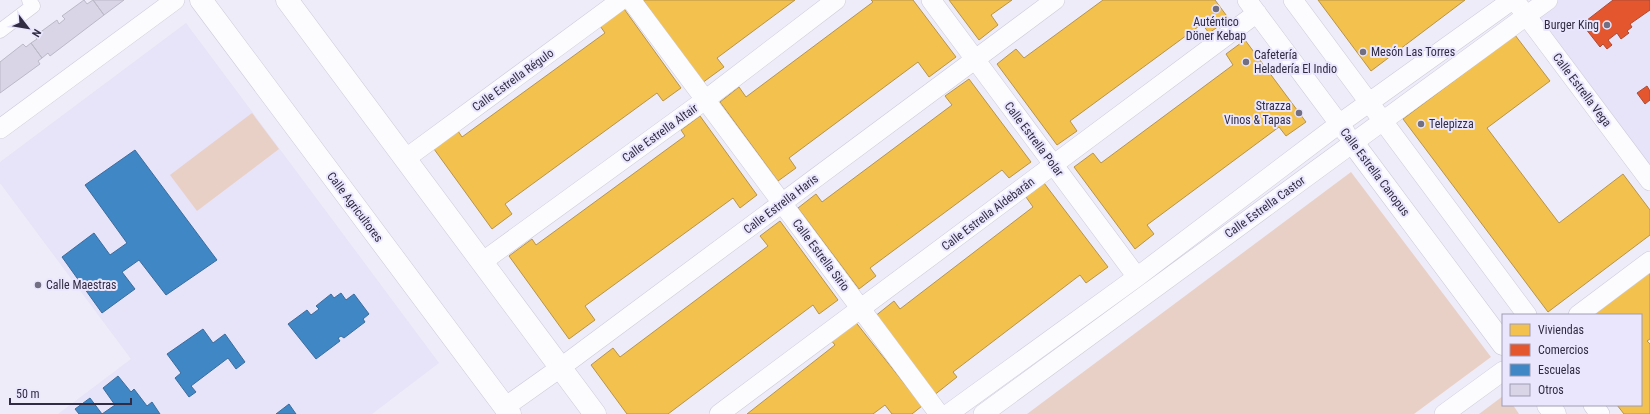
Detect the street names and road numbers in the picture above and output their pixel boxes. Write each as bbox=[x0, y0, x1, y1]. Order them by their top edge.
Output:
street label: Calle Estrella Régulo bbox=[470, 46, 556, 114]
street label: Calle Estrella Vega bbox=[1550, 50, 1614, 130]
street label: Calle Estrella Polar bbox=[1002, 99, 1067, 179]
street label: Calle Estrella Altair bbox=[619, 101, 701, 165]
street label: Calle Estrella Canopus bbox=[1337, 125, 1413, 219]
street label: Calle Agricultores bbox=[324, 169, 386, 245]
street label: Calle Estrella Haris bbox=[741, 171, 821, 237]
street label: Calle Estrella Castor bbox=[1222, 173, 1308, 241]
street label: Calle Estrella Aldebarán bbox=[939, 174, 1037, 253]
street label: Calle Estrella Sirio bbox=[790, 216, 852, 294]

